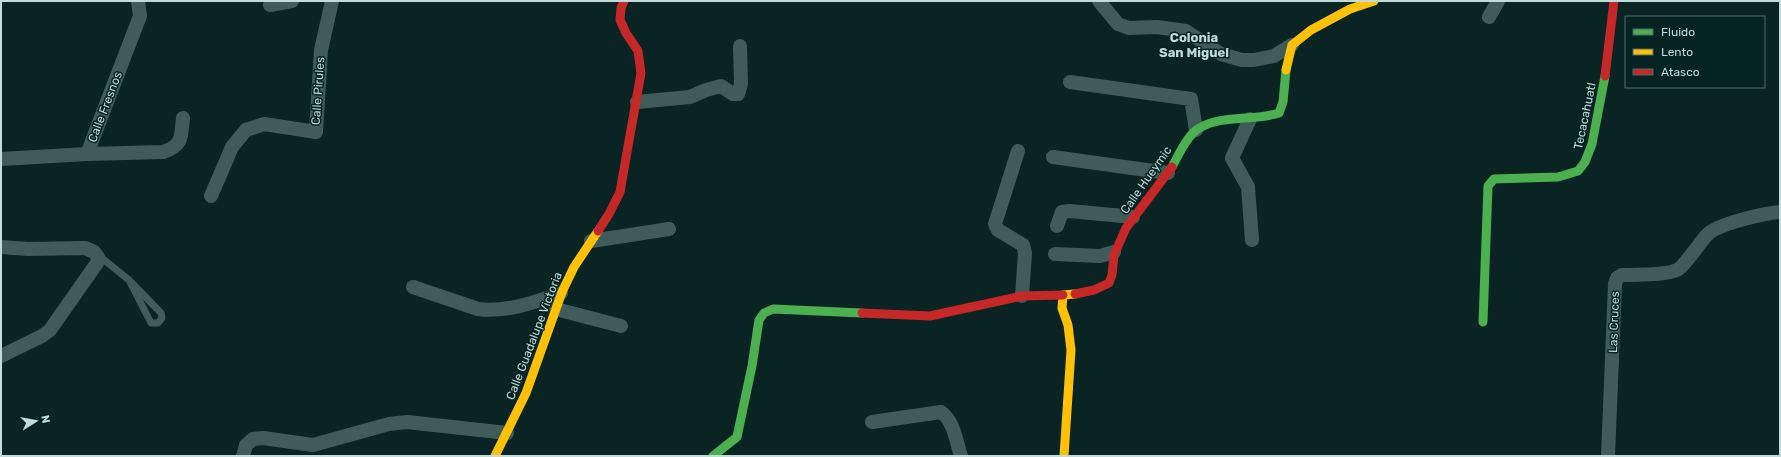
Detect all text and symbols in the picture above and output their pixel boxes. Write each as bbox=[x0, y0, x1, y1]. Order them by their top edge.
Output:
legend bbox=[1625, 16, 1765, 88]
text: Fluido bbox=[1661, 25, 1695, 39]
district label: Colonia San Miguel bbox=[1159, 30, 1229, 60]
text: Lento bbox=[1661, 45, 1693, 59]
street label: Calle Pirules bbox=[309, 56, 327, 126]
text: Atasco bbox=[1661, 65, 1700, 79]
street label: Calle Fresnos bbox=[85, 70, 125, 144]
street label: Tecacahuatl bbox=[1571, 81, 1599, 151]
street label: Calle Hueymic bbox=[1118, 143, 1175, 216]
street label: Calle Guadalupe Victoria bbox=[503, 270, 565, 402]
street label: Las Cruces bbox=[1606, 291, 1622, 353]
north arrow bbox=[16, 401, 56, 441]
text: N bbox=[38, 414, 52, 424]

